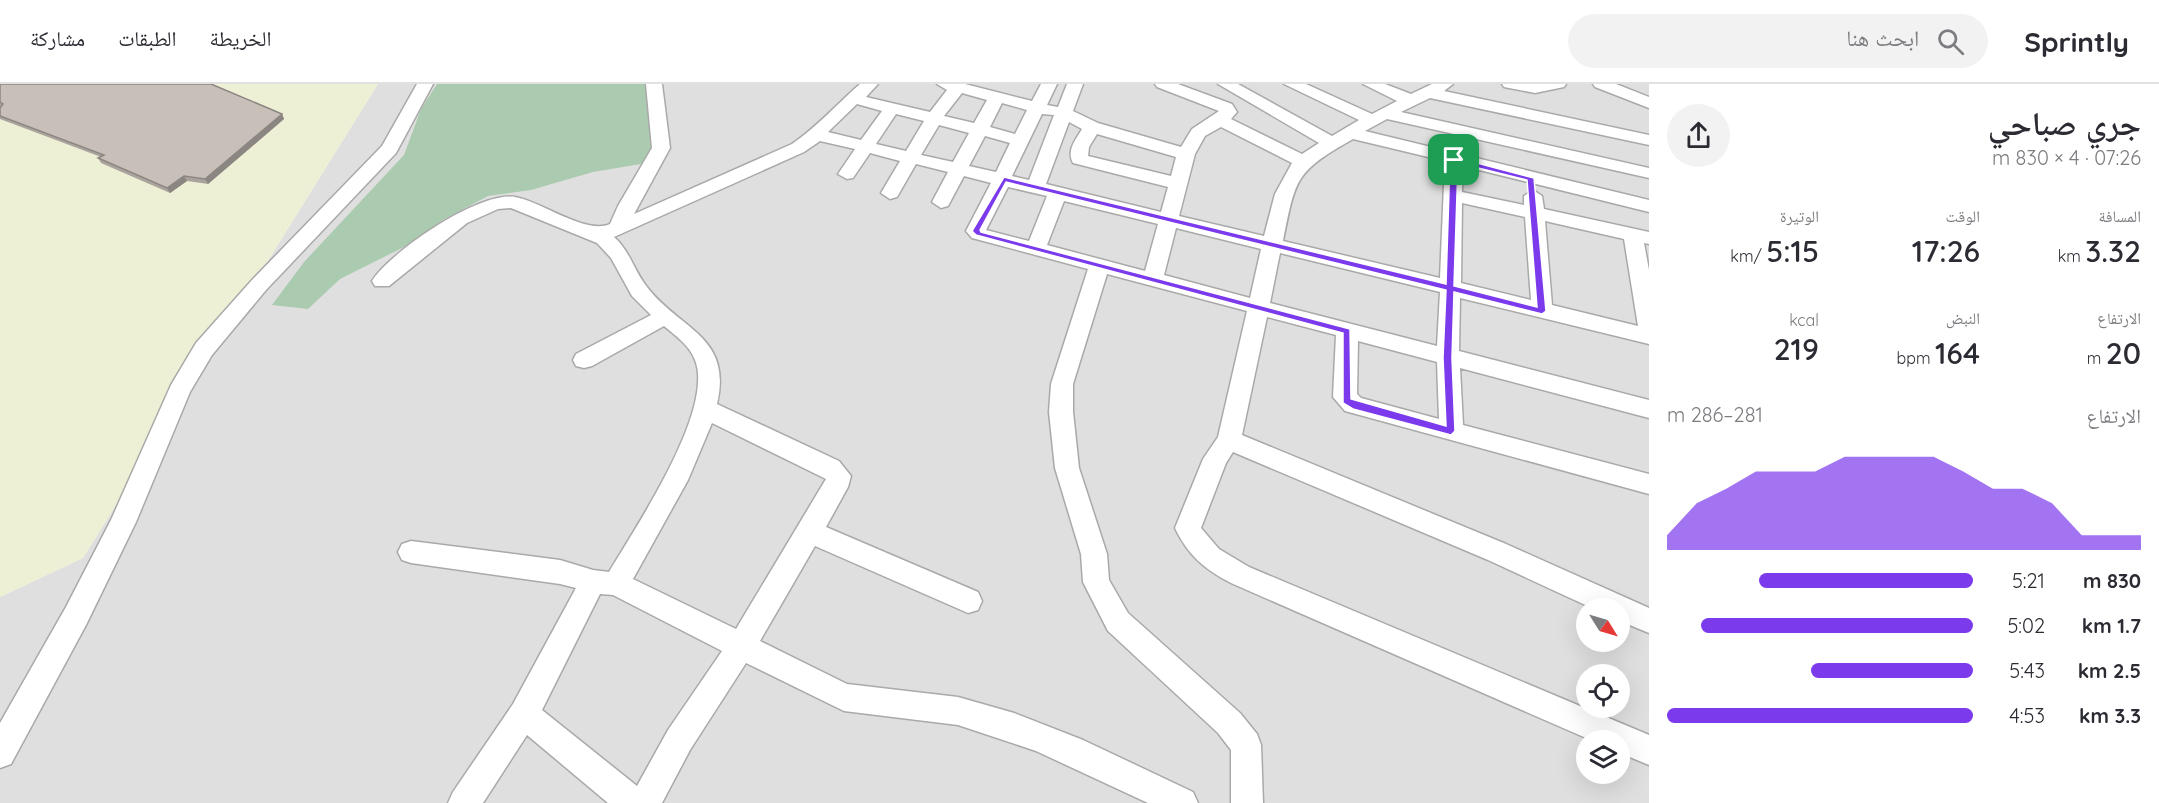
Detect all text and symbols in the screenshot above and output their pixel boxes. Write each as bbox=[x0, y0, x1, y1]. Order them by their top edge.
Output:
search box bbox=[1568, 14, 1988, 68]
text: ابحث هنا bbox=[1846, 24, 1919, 52]
text: Sprintly bbox=[2024, 24, 2129, 59]
text: مشاركة bbox=[30, 25, 85, 51]
text: الطبقات bbox=[118, 25, 177, 51]
text: الخريطة bbox=[210, 25, 271, 51]
icon: search bbox=[1934, 25, 1967, 58]
text: جري صباحي bbox=[1988, 102, 2141, 143]
button: share bbox=[1667, 104, 1730, 167]
pin bbox=[1428, 134, 1479, 185]
icon: arrive bbox=[1437, 143, 1470, 176]
text: 07:26 · 4 × 830 m bbox=[1992, 145, 2141, 170]
text: الوتيرة bbox=[1780, 206, 1819, 226]
text: الوقت bbox=[1946, 206, 1980, 226]
text: المسافة bbox=[2099, 206, 2141, 226]
text: 5:15 bbox=[1766, 232, 1819, 270]
text: 17:26 bbox=[1912, 232, 1980, 270]
text: 3.32 bbox=[2085, 232, 2141, 270]
text: /km bbox=[1730, 246, 1766, 266]
text: km bbox=[2058, 246, 2085, 266]
text: النبض bbox=[1946, 308, 1980, 328]
text: الارتفاع bbox=[2097, 308, 2141, 328]
text: kcal bbox=[1789, 310, 1819, 330]
text: 219 bbox=[1774, 330, 1819, 368]
text: 164 bbox=[1935, 334, 1980, 372]
text: 20 bbox=[2106, 334, 2141, 372]
text: bpm bbox=[1897, 348, 1935, 368]
text: m bbox=[2087, 348, 2106, 368]
text: 281–286 m bbox=[1667, 402, 1763, 427]
text: الارتفاع bbox=[2086, 403, 2141, 428]
text: 5:21 bbox=[2012, 568, 2045, 593]
text: 830 m bbox=[2083, 568, 2141, 593]
north arrow bbox=[1576, 598, 1630, 652]
map controls bbox=[1576, 598, 1630, 784]
text: 5:02 bbox=[2007, 613, 2045, 638]
text: 1.7 km bbox=[2082, 613, 2141, 638]
text: 5:43 bbox=[2009, 658, 2045, 683]
text: 2.5 km bbox=[2078, 658, 2141, 683]
button: locate bbox=[1576, 664, 1630, 718]
text: 4:53 bbox=[2009, 703, 2045, 728]
text: 3.3 km bbox=[2079, 703, 2141, 728]
button: layers bbox=[1576, 730, 1630, 784]

